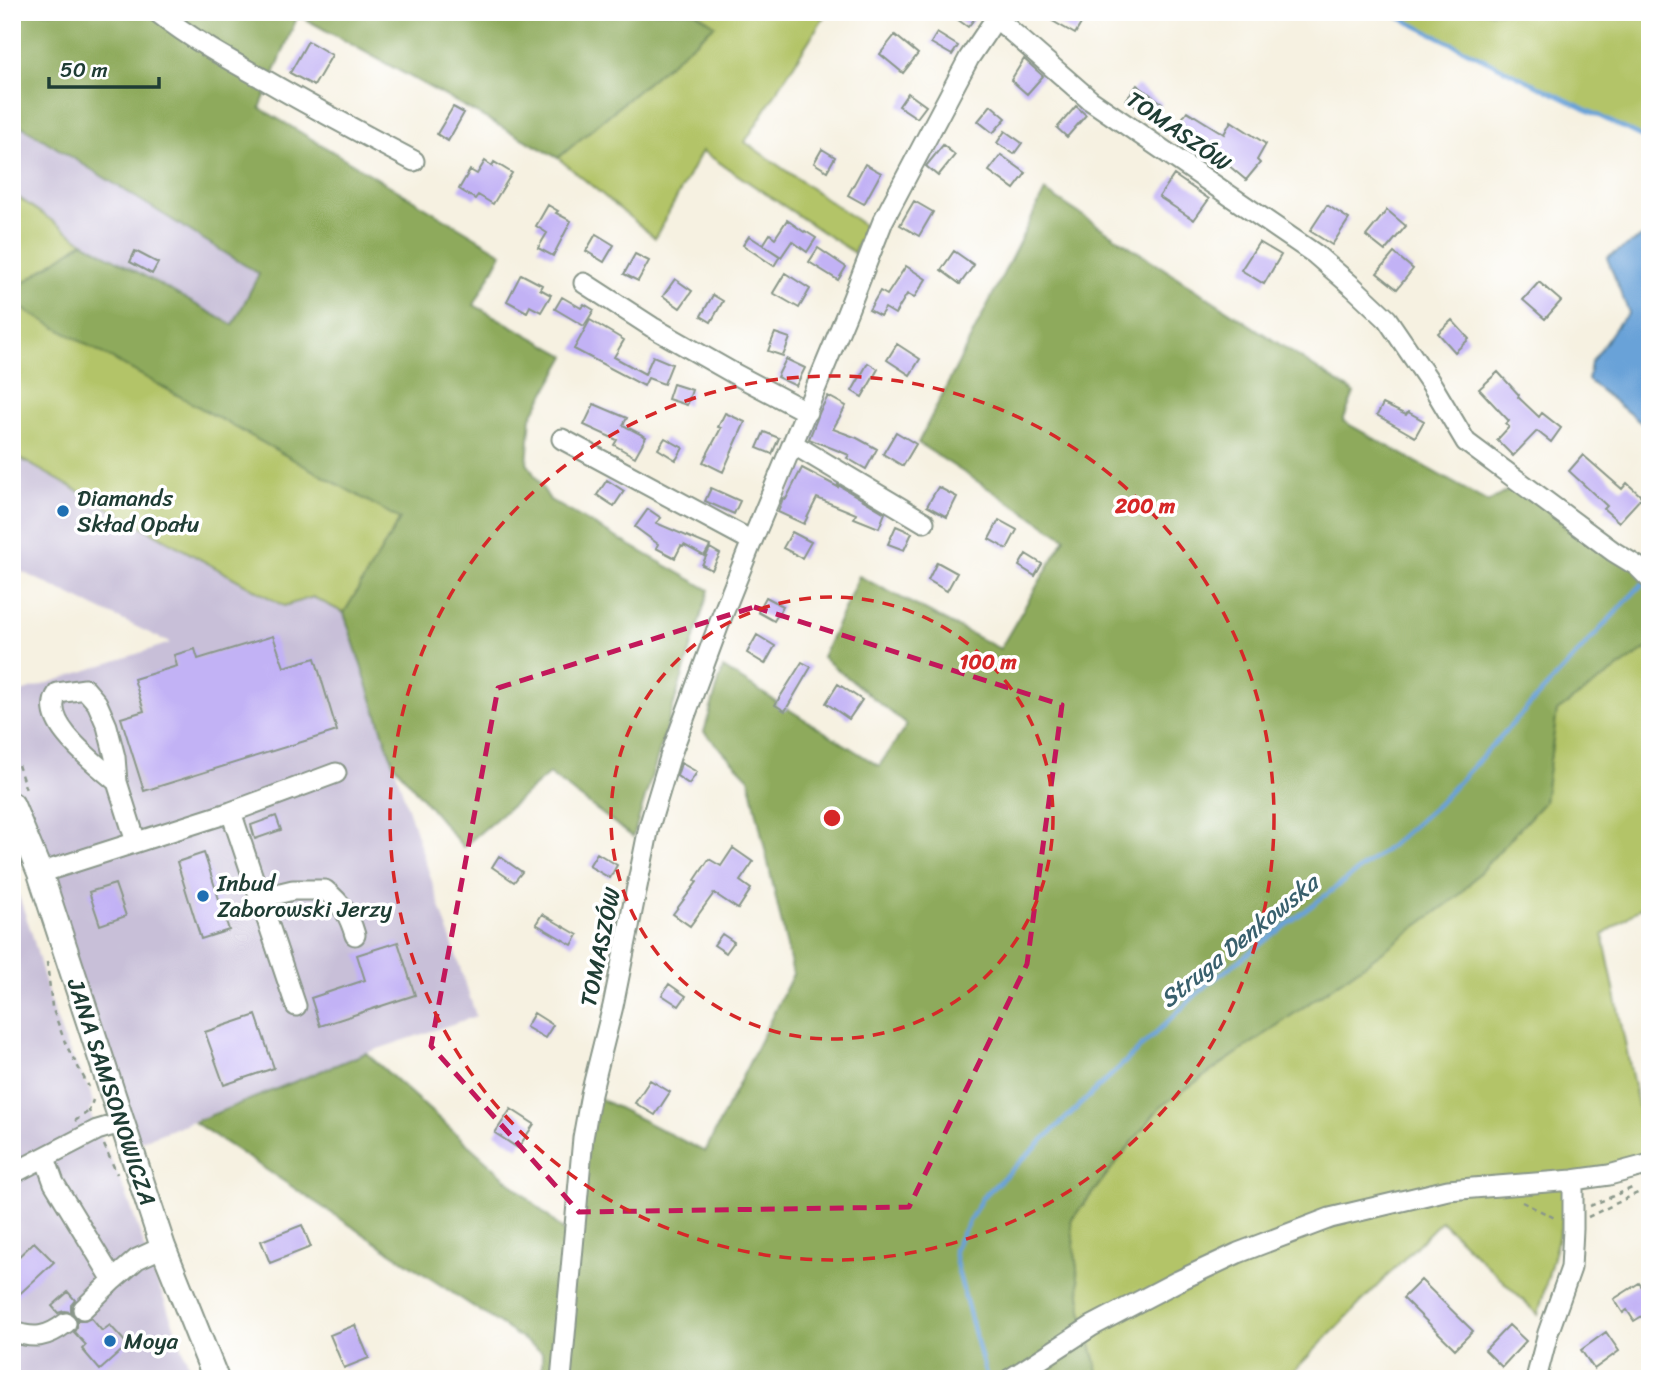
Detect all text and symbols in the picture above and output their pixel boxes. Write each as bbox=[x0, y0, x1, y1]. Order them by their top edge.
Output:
scale bar bbox=[49, 46, 159, 90]
text: 50 m bbox=[60, 51, 108, 89]
street label: TOMASZÓW bbox=[1117, 80, 1241, 184]
place label: Diamands Skład Opału bbox=[77, 478, 199, 545]
text: 200 m bbox=[1114, 487, 1176, 525]
marker: Diamands Skład Opału bbox=[55, 503, 71, 519]
text: 100 m bbox=[959, 643, 1017, 681]
centre of rings bbox=[820, 806, 844, 830]
water label: Struga Denkowska bbox=[1150, 862, 1330, 1019]
place label: Inbud Zaborowski Jerzy bbox=[216, 863, 392, 930]
street label: TOMASZÓW bbox=[568, 883, 633, 1011]
marker: Inbud Zaborowski Jerzy bbox=[195, 888, 211, 904]
street label: JANA SAMSONOWICZA bbox=[55, 972, 168, 1211]
place label: Moya bbox=[124, 1321, 178, 1362]
marker: Moya bbox=[102, 1333, 118, 1349]

